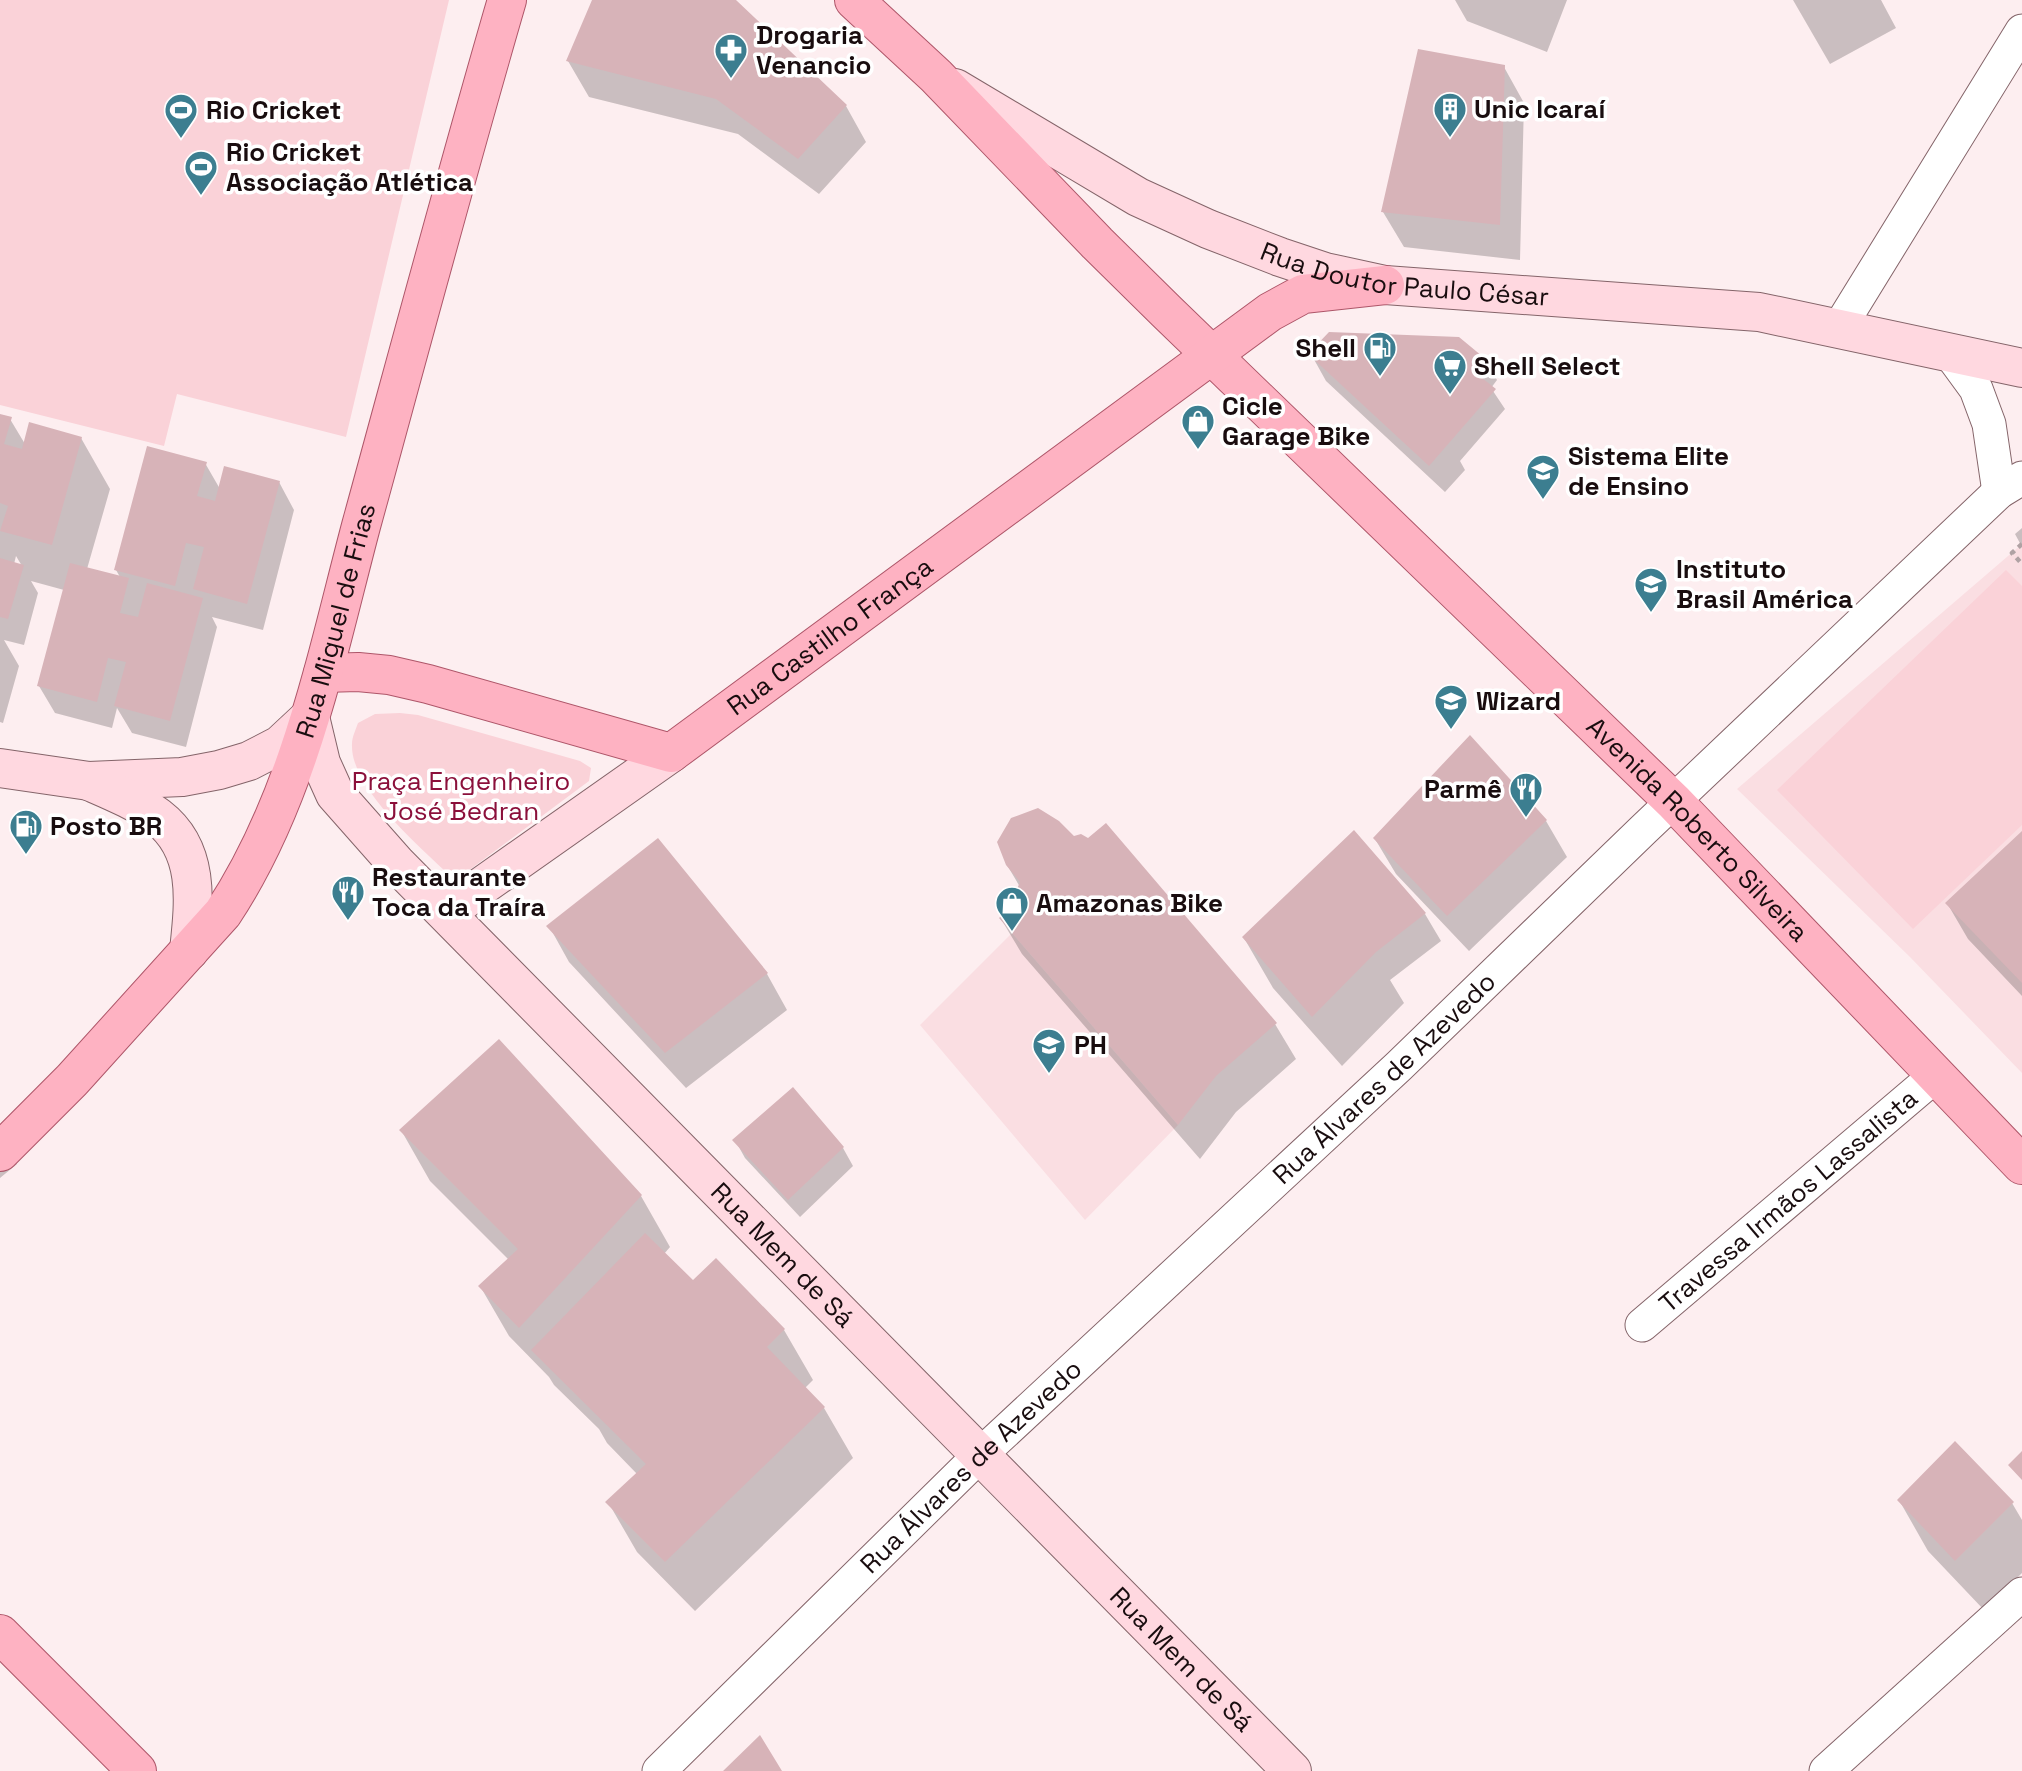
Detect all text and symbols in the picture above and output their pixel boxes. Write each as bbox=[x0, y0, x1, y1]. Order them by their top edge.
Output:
place label: Drogaria Venancio bbox=[756, 18, 871, 82]
pharmacy icon: Drogaria Venancio bbox=[712, 31, 750, 80]
building icon: Unic Icaraí bbox=[1431, 90, 1469, 139]
sports icon: Rio Cricket bbox=[162, 91, 200, 140]
place label: Unic Icaraí bbox=[1474, 92, 1606, 126]
place label: Rio Cricket bbox=[206, 93, 341, 127]
place label: Rio Cricket Associação Atlética bbox=[226, 135, 473, 199]
sports icon: Rio Cricket Associação Atlética bbox=[182, 148, 220, 197]
street label: Rua Doutor Paulo César bbox=[1256, 234, 1550, 314]
fuel station icon: Shell bbox=[1361, 329, 1399, 378]
place label: Shell bbox=[1295, 331, 1356, 365]
supermarket icon: Shell Select bbox=[1431, 347, 1469, 396]
place label: Shell Select bbox=[1474, 349, 1621, 383]
place label: Cicle Garage Bike bbox=[1222, 389, 1370, 453]
shop icon: Cicle Garage Bike bbox=[1179, 402, 1217, 451]
place label: Sistema Elite de Ensino bbox=[1568, 439, 1729, 503]
school or university icon: Sistema Elite de Ensino bbox=[1524, 452, 1562, 501]
street label: Rua Miguel de Frias bbox=[288, 499, 383, 742]
street label: Rua Castilho França bbox=[720, 549, 939, 723]
place label: Instituto Brasil América bbox=[1676, 552, 1853, 616]
school or university icon: Instituto Brasil América bbox=[1632, 565, 1670, 614]
school or university icon: Wizard bbox=[1432, 682, 1470, 731]
place label: Wizard bbox=[1476, 684, 1561, 718]
street label: Avenida Roberto Silveira bbox=[1579, 710, 1816, 949]
park label: Praça Engenheiro José Bedran bbox=[352, 764, 570, 828]
restaurant icon: Parmê bbox=[1507, 770, 1545, 819]
place label: Parmê bbox=[1424, 772, 1502, 806]
fuel station icon: Posto BR bbox=[7, 807, 45, 856]
place label: Posto BR bbox=[50, 809, 162, 843]
place label: Restaurante Toca da Traíra bbox=[372, 860, 546, 924]
restaurant icon: Restaurante Toca da Traíra bbox=[329, 873, 367, 922]
shop icon: Amazonas Bike bbox=[993, 884, 1031, 933]
place label: Amazonas Bike bbox=[1036, 886, 1223, 920]
street label: Rua Álvares de Azevedo bbox=[1265, 965, 1503, 1192]
school or university icon: PH bbox=[1030, 1026, 1068, 1075]
place label: PH bbox=[1074, 1028, 1107, 1062]
street label: Travessa Irmãos Lassalista bbox=[1652, 1081, 1925, 1320]
street label: Rua Mem de Sá bbox=[704, 1175, 862, 1335]
street label: Rua Álvares de Azevedo bbox=[853, 1352, 1089, 1581]
street label: Rua Mem de Sá bbox=[1103, 1579, 1261, 1739]

